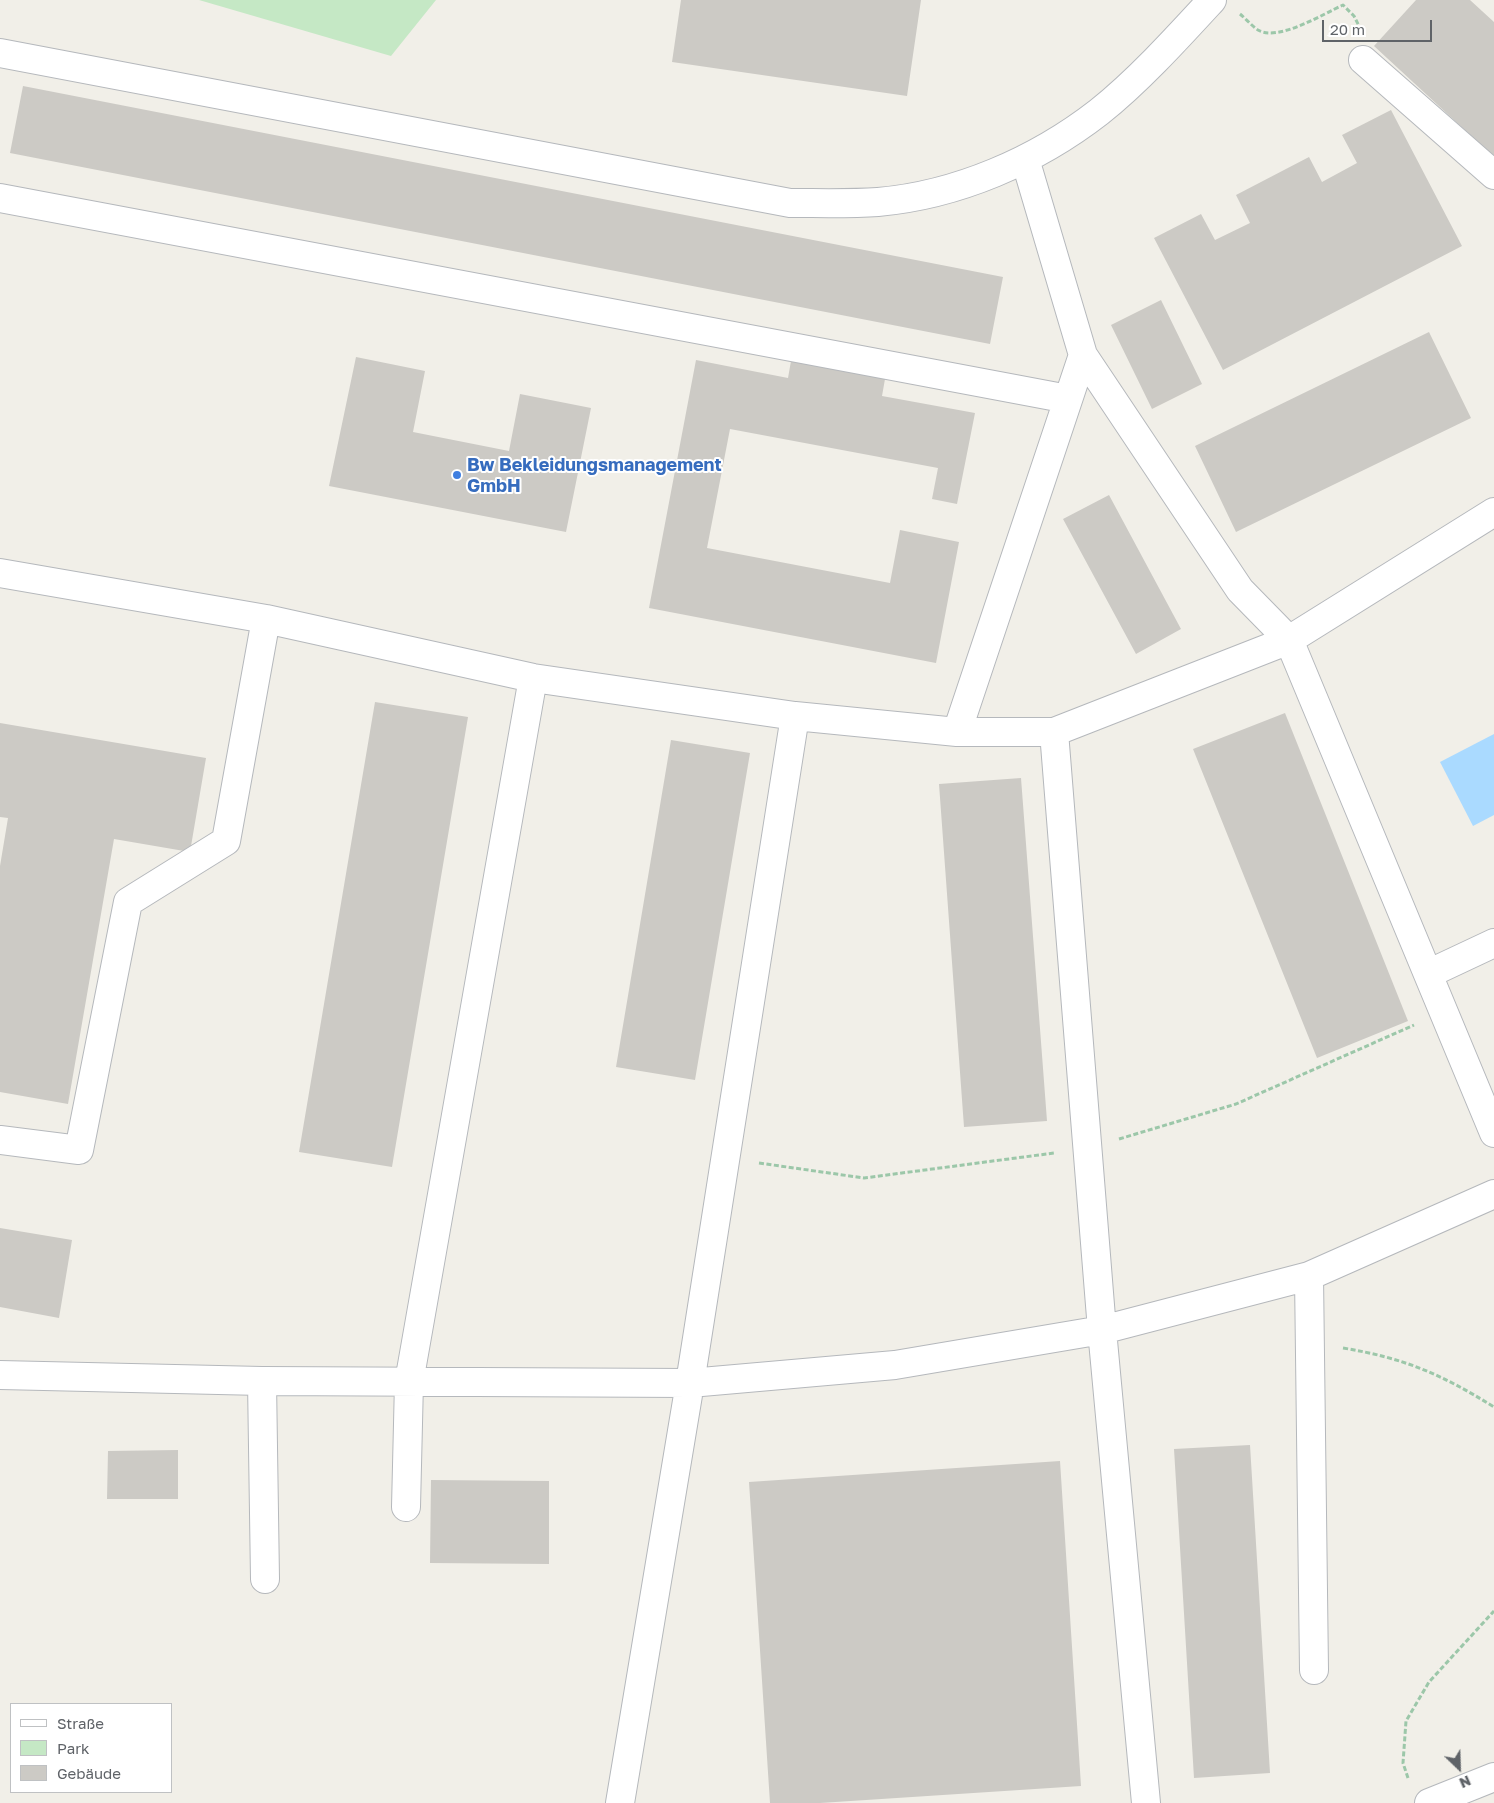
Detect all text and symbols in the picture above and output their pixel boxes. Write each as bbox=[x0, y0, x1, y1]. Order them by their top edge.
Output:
scale bar bbox=[1324, 10, 1434, 42]
text: 20 m bbox=[1330, 20, 1365, 38]
place label: Bw Bekleidungsmanagement GmbH bbox=[467, 454, 722, 496]
marker: Bw Bekleidungsmanagement GmbH bbox=[451, 469, 463, 481]
legend bbox=[10, 1703, 172, 1793]
text: Straße bbox=[57, 1714, 104, 1732]
text: Park bbox=[57, 1739, 89, 1757]
north arrow bbox=[1434, 1743, 1484, 1793]
text: Gebäude bbox=[57, 1764, 121, 1782]
text: N bbox=[1457, 1772, 1474, 1792]

